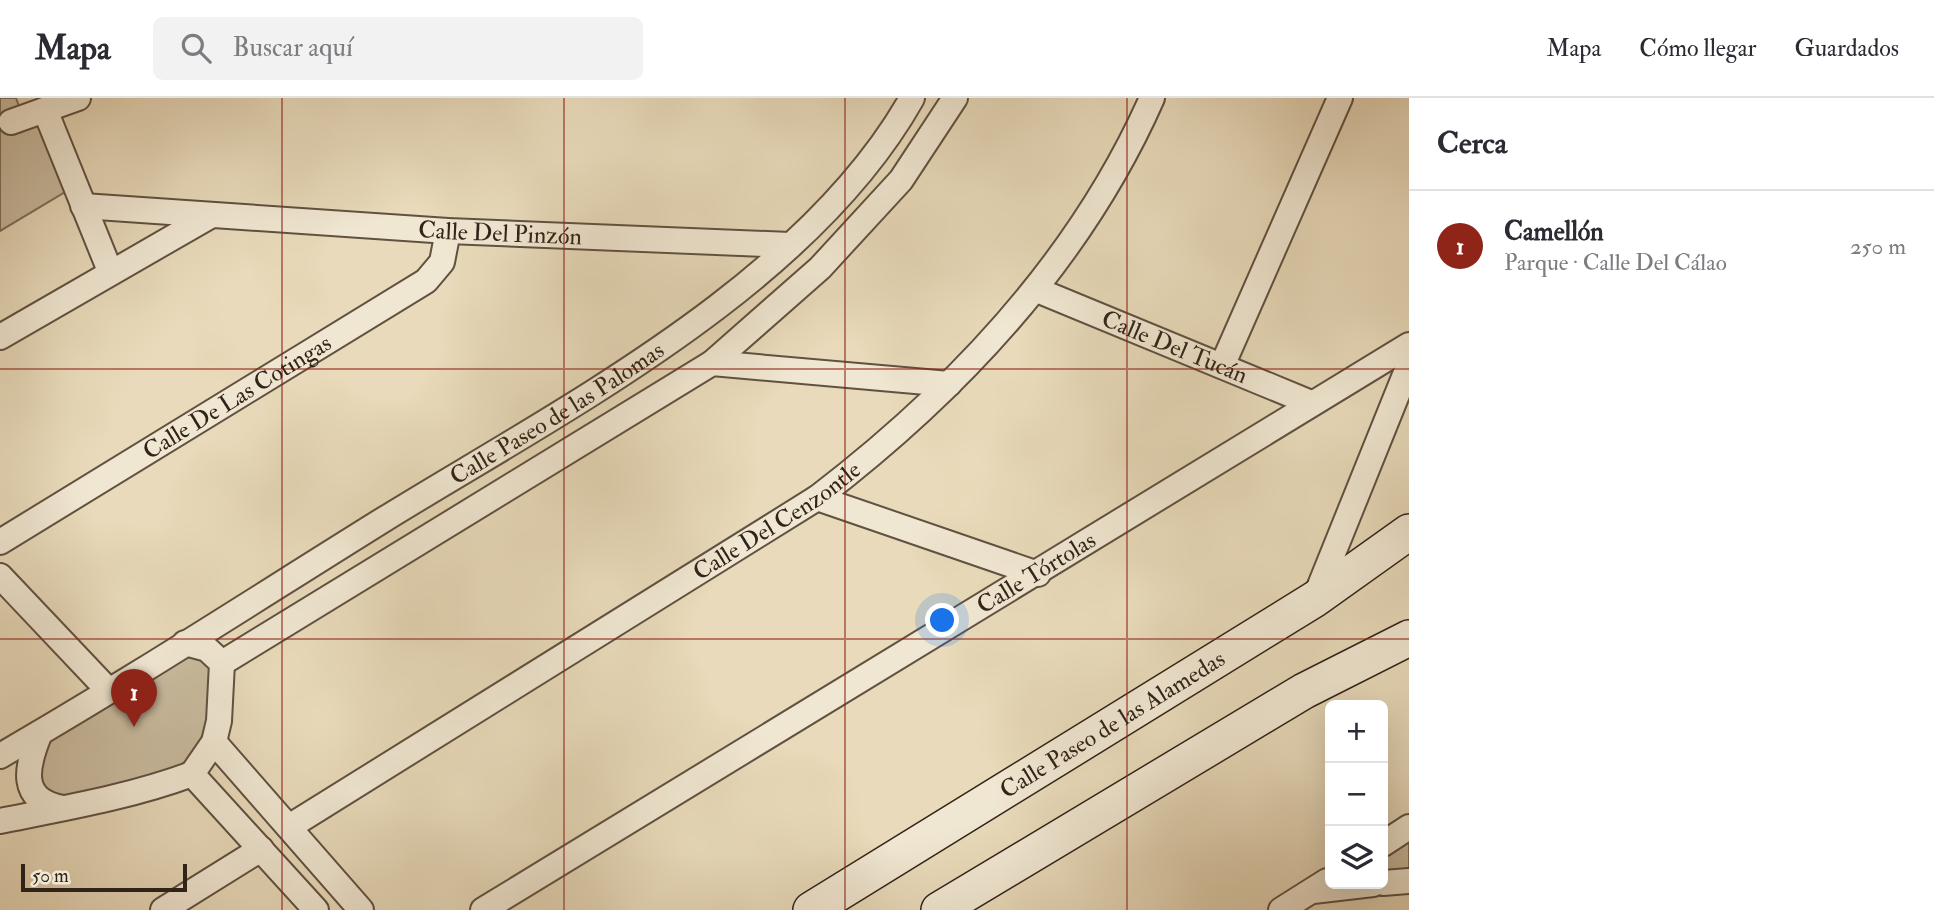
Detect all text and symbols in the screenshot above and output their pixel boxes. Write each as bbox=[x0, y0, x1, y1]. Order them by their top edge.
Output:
search box bbox=[153, 17, 643, 80]
text: Mapa bbox=[35, 28, 111, 69]
icon: search bbox=[177, 29, 215, 67]
text: Buscar aquí bbox=[233, 32, 353, 64]
text: Mapa bbox=[1546, 33, 1601, 64]
text: Cómo llegar bbox=[1639, 33, 1756, 64]
text: Guardados bbox=[1794, 33, 1899, 64]
text: Cerca bbox=[1437, 125, 1507, 162]
street label: Calle Del Pinzón bbox=[417, 214, 583, 252]
text: Camellón bbox=[1504, 216, 1604, 248]
text: 1 bbox=[1456, 232, 1464, 261]
text: 250 m bbox=[1850, 232, 1906, 261]
text: Parque · Calle Del Cálao bbox=[1504, 248, 1727, 277]
street label: Calle Del Tucán bbox=[1097, 303, 1252, 391]
street label: Calle De Las Cotingas bbox=[137, 328, 337, 467]
street label: Calle Paseo de las Palomas bbox=[444, 335, 670, 492]
street label: Calle Del Cenzontle bbox=[687, 455, 867, 587]
street label: Calle Tórtolas bbox=[971, 525, 1102, 621]
your location bbox=[925, 603, 959, 637]
street label: Calle Paseo de las Alamedas bbox=[994, 643, 1231, 806]
pin: 1 bbox=[111, 669, 157, 727]
map controls bbox=[1325, 700, 1388, 889]
button: + bbox=[1325, 700, 1388, 763]
button: − bbox=[1325, 763, 1388, 826]
button: layers bbox=[1325, 826, 1388, 889]
scale bar bbox=[21, 861, 187, 893]
text: 50 m bbox=[32, 864, 69, 888]

